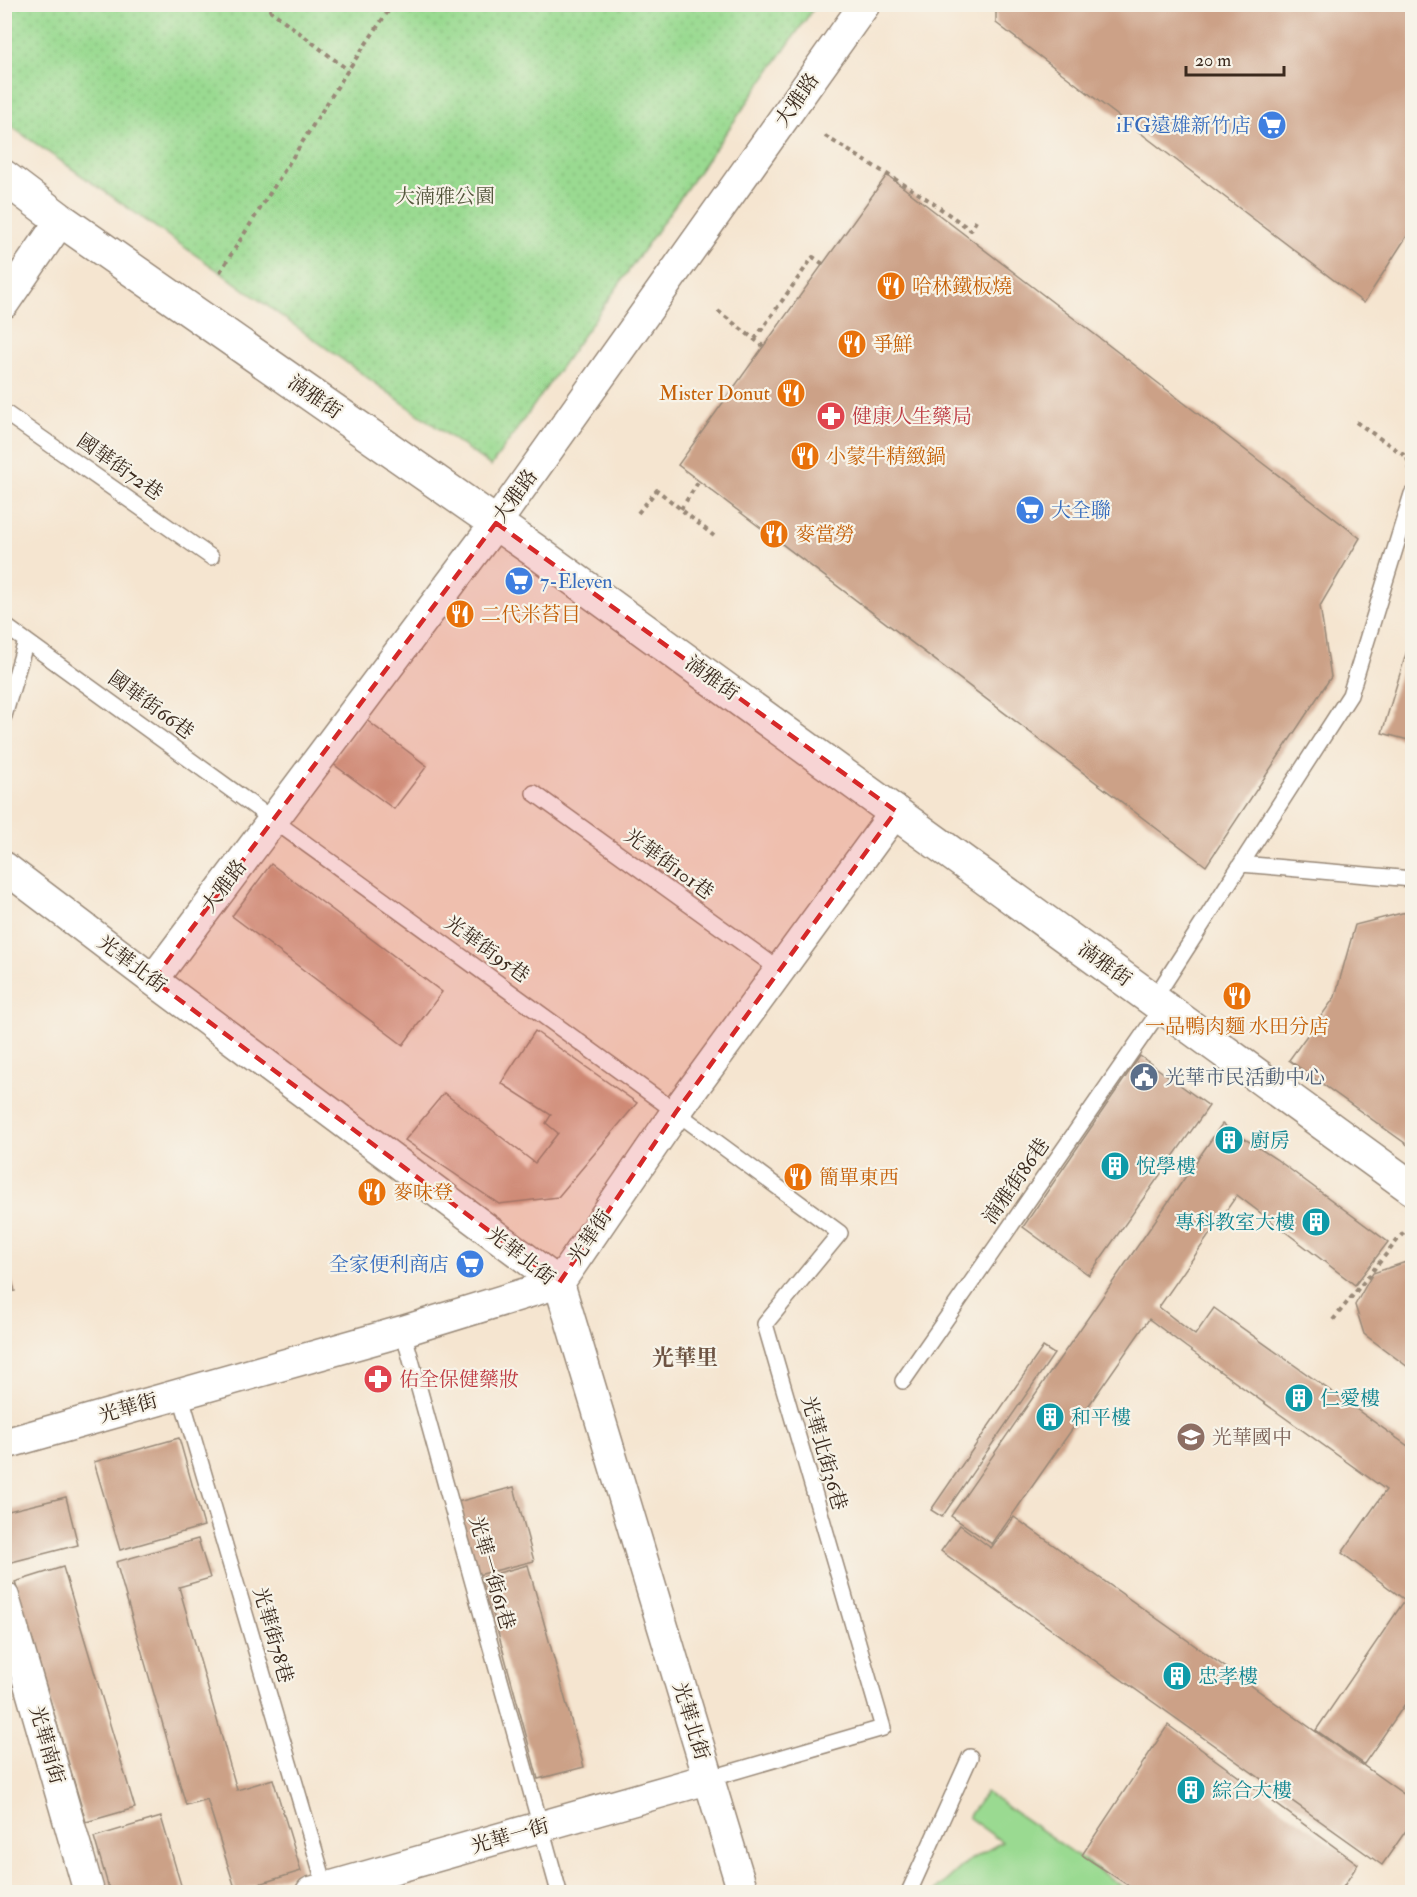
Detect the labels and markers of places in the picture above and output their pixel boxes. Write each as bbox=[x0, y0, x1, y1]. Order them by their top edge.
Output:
supermarket icon: iFG遠雄新竹店 bbox=[1256, 109, 1288, 141]
place label: iFG遠雄新竹店 bbox=[1116, 113, 1251, 138]
restaurant icon: 哈林鐵板燒 bbox=[875, 270, 907, 302]
place label: 哈林鐵板燒 bbox=[912, 274, 1012, 299]
restaurant icon: 爭鮮 bbox=[836, 328, 868, 360]
place label: 爭鮮 bbox=[873, 332, 913, 357]
restaurant icon: Mister Donut bbox=[775, 377, 807, 409]
place label: Mister Donut bbox=[659, 381, 771, 406]
pharmacy icon: 健康人生藥局 bbox=[815, 400, 847, 432]
place label: 健康人生藥局 bbox=[852, 404, 972, 429]
restaurant icon: 小蒙牛精緻鍋 bbox=[789, 440, 821, 472]
place label: 小蒙牛精緻鍋 bbox=[826, 444, 946, 469]
supermarket icon: 大全聯 bbox=[1014, 494, 1046, 526]
place label: 大全聯 bbox=[1051, 498, 1111, 523]
restaurant icon: 麥當勞 bbox=[758, 518, 790, 550]
place label: 麥當勞 bbox=[795, 522, 855, 547]
supermarket icon: 7-Eleven bbox=[503, 565, 535, 597]
place label: 7-Eleven bbox=[540, 569, 613, 594]
restaurant icon: 二代米苔目 bbox=[444, 598, 476, 630]
place label: 二代米苔目 bbox=[481, 602, 581, 627]
restaurant icon: 一品鴨肉麵 水田分店 bbox=[1221, 980, 1253, 1012]
place label: 一品鴨肉麵 水田分店 bbox=[1145, 1014, 1329, 1039]
public building icon: 光華市民活動中心 bbox=[1128, 1061, 1160, 1093]
place label: 光華市民活動中心 bbox=[1165, 1065, 1325, 1090]
building icon: 廚房 bbox=[1213, 1124, 1245, 1156]
place label: 廚房 bbox=[1250, 1128, 1290, 1153]
building icon: 悅學樓 bbox=[1099, 1150, 1131, 1182]
place label: 悅學樓 bbox=[1136, 1154, 1196, 1179]
restaurant icon: 簡單東西 bbox=[782, 1161, 814, 1193]
place label: 簡單東西 bbox=[819, 1165, 899, 1190]
restaurant icon: 麥味登 bbox=[356, 1176, 388, 1208]
place label: 麥味登 bbox=[393, 1180, 453, 1205]
building icon: 專科教室大樓 bbox=[1300, 1206, 1332, 1238]
place label: 專科教室大樓 bbox=[1175, 1210, 1295, 1235]
supermarket icon: 全家便利商店 bbox=[454, 1248, 486, 1280]
place label: 全家便利商店 bbox=[329, 1252, 449, 1277]
pharmacy icon: 佑全保健藥妝 bbox=[362, 1363, 394, 1395]
place label: 佑全保健藥妝 bbox=[399, 1367, 519, 1392]
building icon: 仁愛樓 bbox=[1283, 1382, 1315, 1414]
place label: 仁愛樓 bbox=[1320, 1386, 1380, 1411]
building icon: 和平樓 bbox=[1034, 1401, 1066, 1433]
place label: 和平樓 bbox=[1071, 1405, 1131, 1430]
school or university icon: 光華國中 bbox=[1175, 1421, 1207, 1453]
place label: 光華國中 bbox=[1212, 1425, 1292, 1450]
building icon: 忠孝樓 bbox=[1161, 1660, 1193, 1692]
place label: 忠孝樓 bbox=[1198, 1664, 1258, 1689]
building icon: 綜合大樓 bbox=[1175, 1774, 1207, 1806]
place label: 綜合大樓 bbox=[1212, 1778, 1292, 1803]

